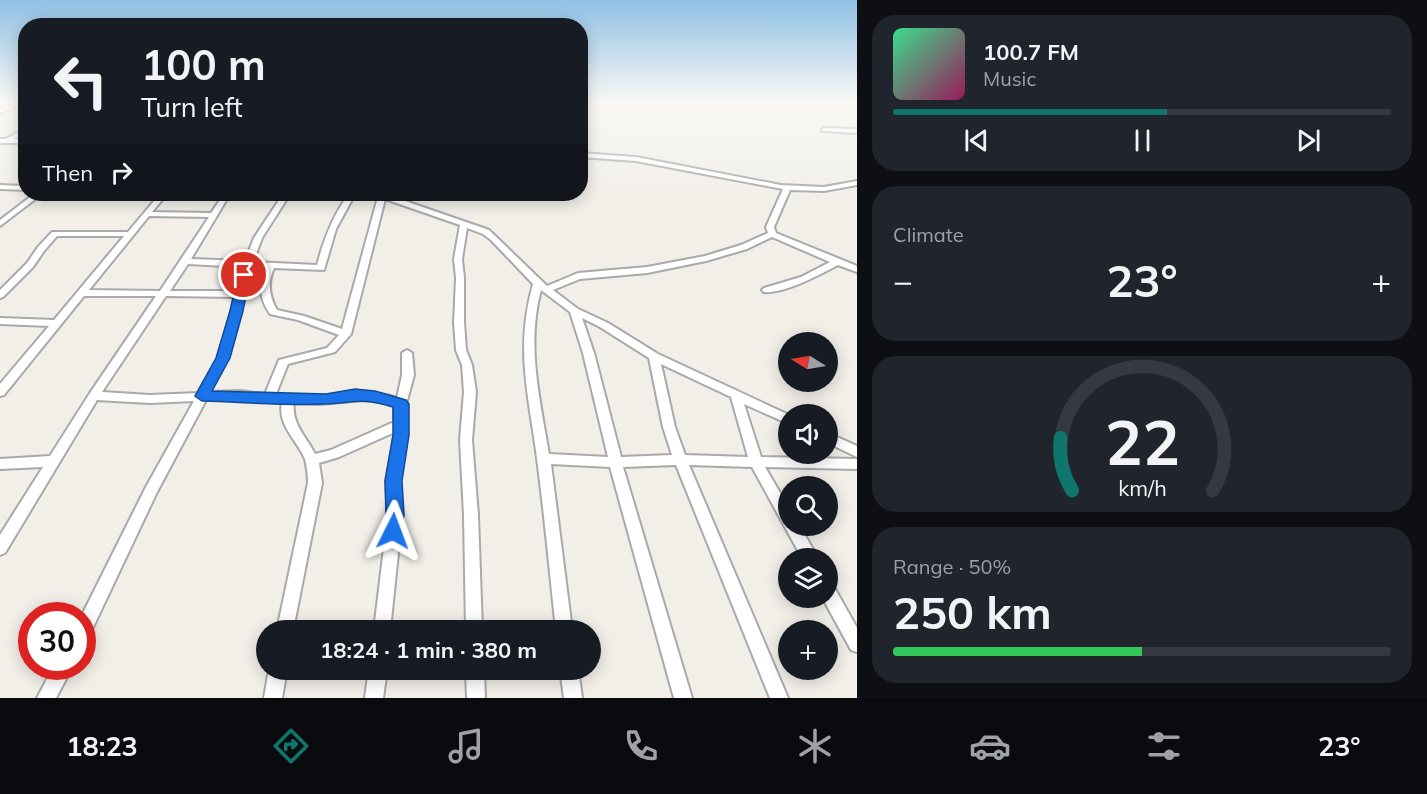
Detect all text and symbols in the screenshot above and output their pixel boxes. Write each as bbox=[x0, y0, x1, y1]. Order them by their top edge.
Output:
text: 100 m bbox=[141, 38, 266, 91]
text: 100.7 FM bbox=[983, 38, 1079, 66]
icon: left bbox=[42, 42, 120, 120]
text: Music bbox=[983, 66, 1036, 91]
text: Turn left bbox=[141, 90, 243, 124]
icon: previous bbox=[960, 124, 993, 157]
icon: pause bbox=[1126, 124, 1159, 157]
icon: next bbox=[1292, 124, 1325, 157]
icon: right bbox=[105, 156, 138, 189]
text: Then bbox=[42, 159, 93, 187]
text: Climate bbox=[893, 222, 964, 247]
pin bbox=[218, 249, 269, 300]
text: 23° bbox=[1106, 252, 1178, 308]
icon: arrive bbox=[227, 258, 260, 291]
text: − bbox=[893, 260, 913, 301]
text: + bbox=[1371, 260, 1391, 301]
north arrow bbox=[778, 332, 838, 392]
map controls bbox=[778, 332, 838, 680]
text: 22 bbox=[1105, 403, 1179, 482]
button: sound bbox=[778, 404, 838, 464]
text: km/h bbox=[1118, 475, 1166, 502]
button: search bbox=[778, 476, 838, 536]
position arrow bbox=[361, 499, 425, 563]
button: layers bbox=[778, 548, 838, 608]
text: Range · 50% bbox=[893, 554, 1011, 579]
text: 250 km bbox=[893, 584, 1052, 640]
speed limit sign: 30 bbox=[18, 602, 96, 680]
button: + bbox=[778, 620, 838, 680]
text: 18:24 · 1 min · 380 m bbox=[320, 636, 537, 664]
icon: directions bbox=[270, 725, 312, 767]
icon: music bbox=[445, 725, 487, 767]
icon: phone bbox=[620, 725, 662, 767]
icon: climate bbox=[794, 725, 836, 767]
icon: car bbox=[969, 725, 1011, 767]
icon: filters bbox=[1143, 725, 1185, 767]
text: 18:23 bbox=[66, 729, 138, 763]
text: 23° bbox=[1318, 729, 1361, 763]

